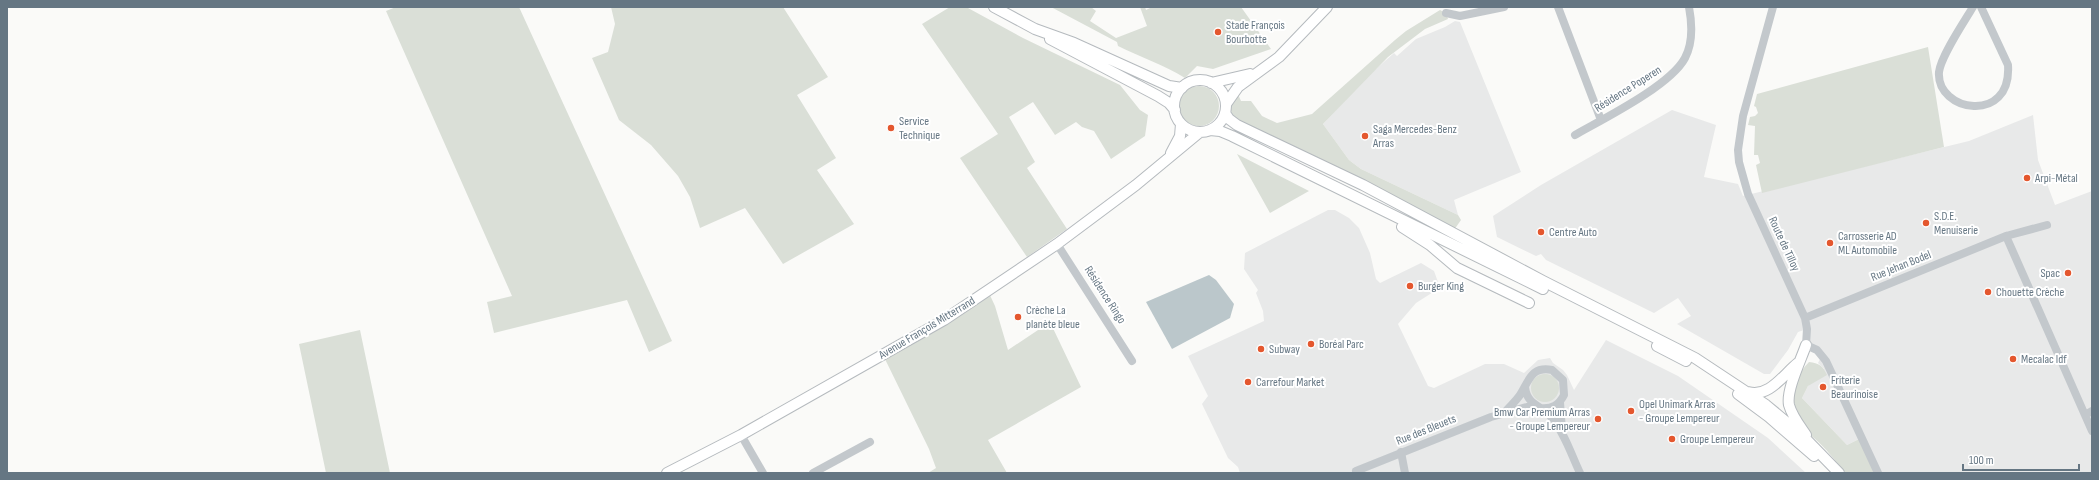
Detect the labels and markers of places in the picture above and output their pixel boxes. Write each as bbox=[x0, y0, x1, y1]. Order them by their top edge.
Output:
place label: Stade François Bourbotte bbox=[1226, 18, 1285, 47]
marker: Stade François Bourbotte bbox=[1213, 27, 1223, 37]
place label: Service Technique bbox=[899, 114, 940, 143]
place label: Saga Mercedes-Benz Arras bbox=[1372, 122, 1458, 151]
marker: Service Technique bbox=[886, 123, 896, 133]
marker: Saga Mercedes-Benz Arras bbox=[1360, 131, 1370, 141]
place label: Arpi-Métal bbox=[2034, 171, 2078, 186]
marker: Arpi-Métal bbox=[2022, 173, 2032, 183]
place label: S.D.E. Menuiserie bbox=[1934, 209, 1978, 238]
marker: S.D.E. Menuiserie bbox=[1921, 218, 1931, 228]
place label: Centre Auto bbox=[1549, 225, 1597, 240]
marker: Centre Auto bbox=[1536, 227, 1546, 237]
place label: Carrosserie AD ML Automobile bbox=[1838, 229, 1897, 258]
marker: Carrosserie AD ML Automobile bbox=[1825, 238, 1835, 248]
place label: Spac bbox=[2040, 266, 2060, 281]
marker: Spac bbox=[2063, 268, 2073, 278]
place label: Burger King bbox=[1418, 279, 1464, 294]
marker: Burger King bbox=[1405, 281, 1415, 291]
place label: Chouette Crèche bbox=[1996, 285, 2064, 300]
marker: Chouette Crèche bbox=[1983, 287, 1993, 297]
place label: Crèche La planète bleue bbox=[1026, 303, 1080, 332]
marker: Crèche La planète bleue bbox=[1013, 312, 1023, 322]
place label: Boréal Parc bbox=[1319, 337, 1364, 352]
marker: Boréal Parc bbox=[1306, 339, 1316, 349]
place label: Subway bbox=[1269, 342, 1300, 357]
marker: Subway bbox=[1256, 344, 1266, 354]
place label: Mecalac Idf bbox=[2021, 352, 2067, 367]
marker: Mecalac Idf bbox=[2008, 354, 2018, 364]
place label: Friterie Beaurinoise bbox=[1831, 373, 1878, 402]
place label: Carrefour Market bbox=[1256, 375, 1325, 390]
marker: Carrefour Market bbox=[1243, 377, 1253, 387]
marker: Friterie Beaurinoise bbox=[1818, 382, 1828, 392]
place label: Opel Unimark Arras - Groupe Lempereur bbox=[1639, 397, 1720, 426]
place label: Bmw Car Premium Arras - Groupe Lempereur bbox=[1494, 405, 1591, 434]
marker: Opel Unimark Arras - Groupe Lempereur bbox=[1626, 406, 1636, 416]
marker: Bmw Car Premium Arras - Groupe Lempereur bbox=[1593, 414, 1603, 424]
place label: Groupe Lempereur bbox=[1680, 432, 1755, 447]
marker: Groupe Lempereur bbox=[1667, 434, 1677, 444]

